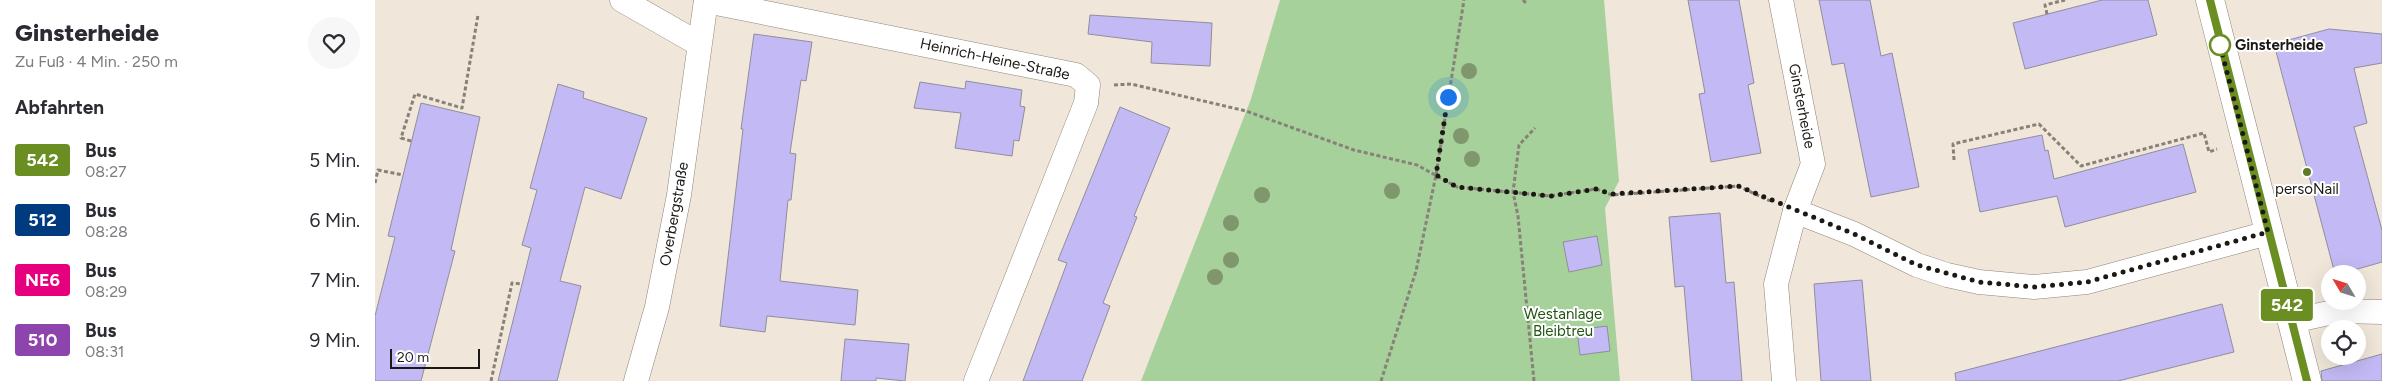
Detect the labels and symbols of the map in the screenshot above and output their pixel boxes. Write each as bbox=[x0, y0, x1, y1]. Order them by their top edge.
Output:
street label: Heinrich-Heine-Straße bbox=[918, 34, 1072, 84]
marker: Ginsterheide bbox=[2209, 34, 2231, 56]
place label: Ginsterheide bbox=[2235, 36, 2324, 54]
street label: Ginsterheide bbox=[1785, 62, 1819, 150]
your location bbox=[1436, 85, 1461, 110]
street label: Overbergstraße bbox=[656, 161, 692, 267]
marker: persoNail bbox=[2301, 166, 2313, 178]
place label: persoNail bbox=[2275, 180, 2339, 198]
north arrow bbox=[2321, 265, 2366, 310]
line badge: 542 bbox=[2258, 289, 2316, 321]
park label: Westanlage Bleibtreu bbox=[1524, 305, 1602, 340]
scale bar bbox=[390, 346, 480, 369]

